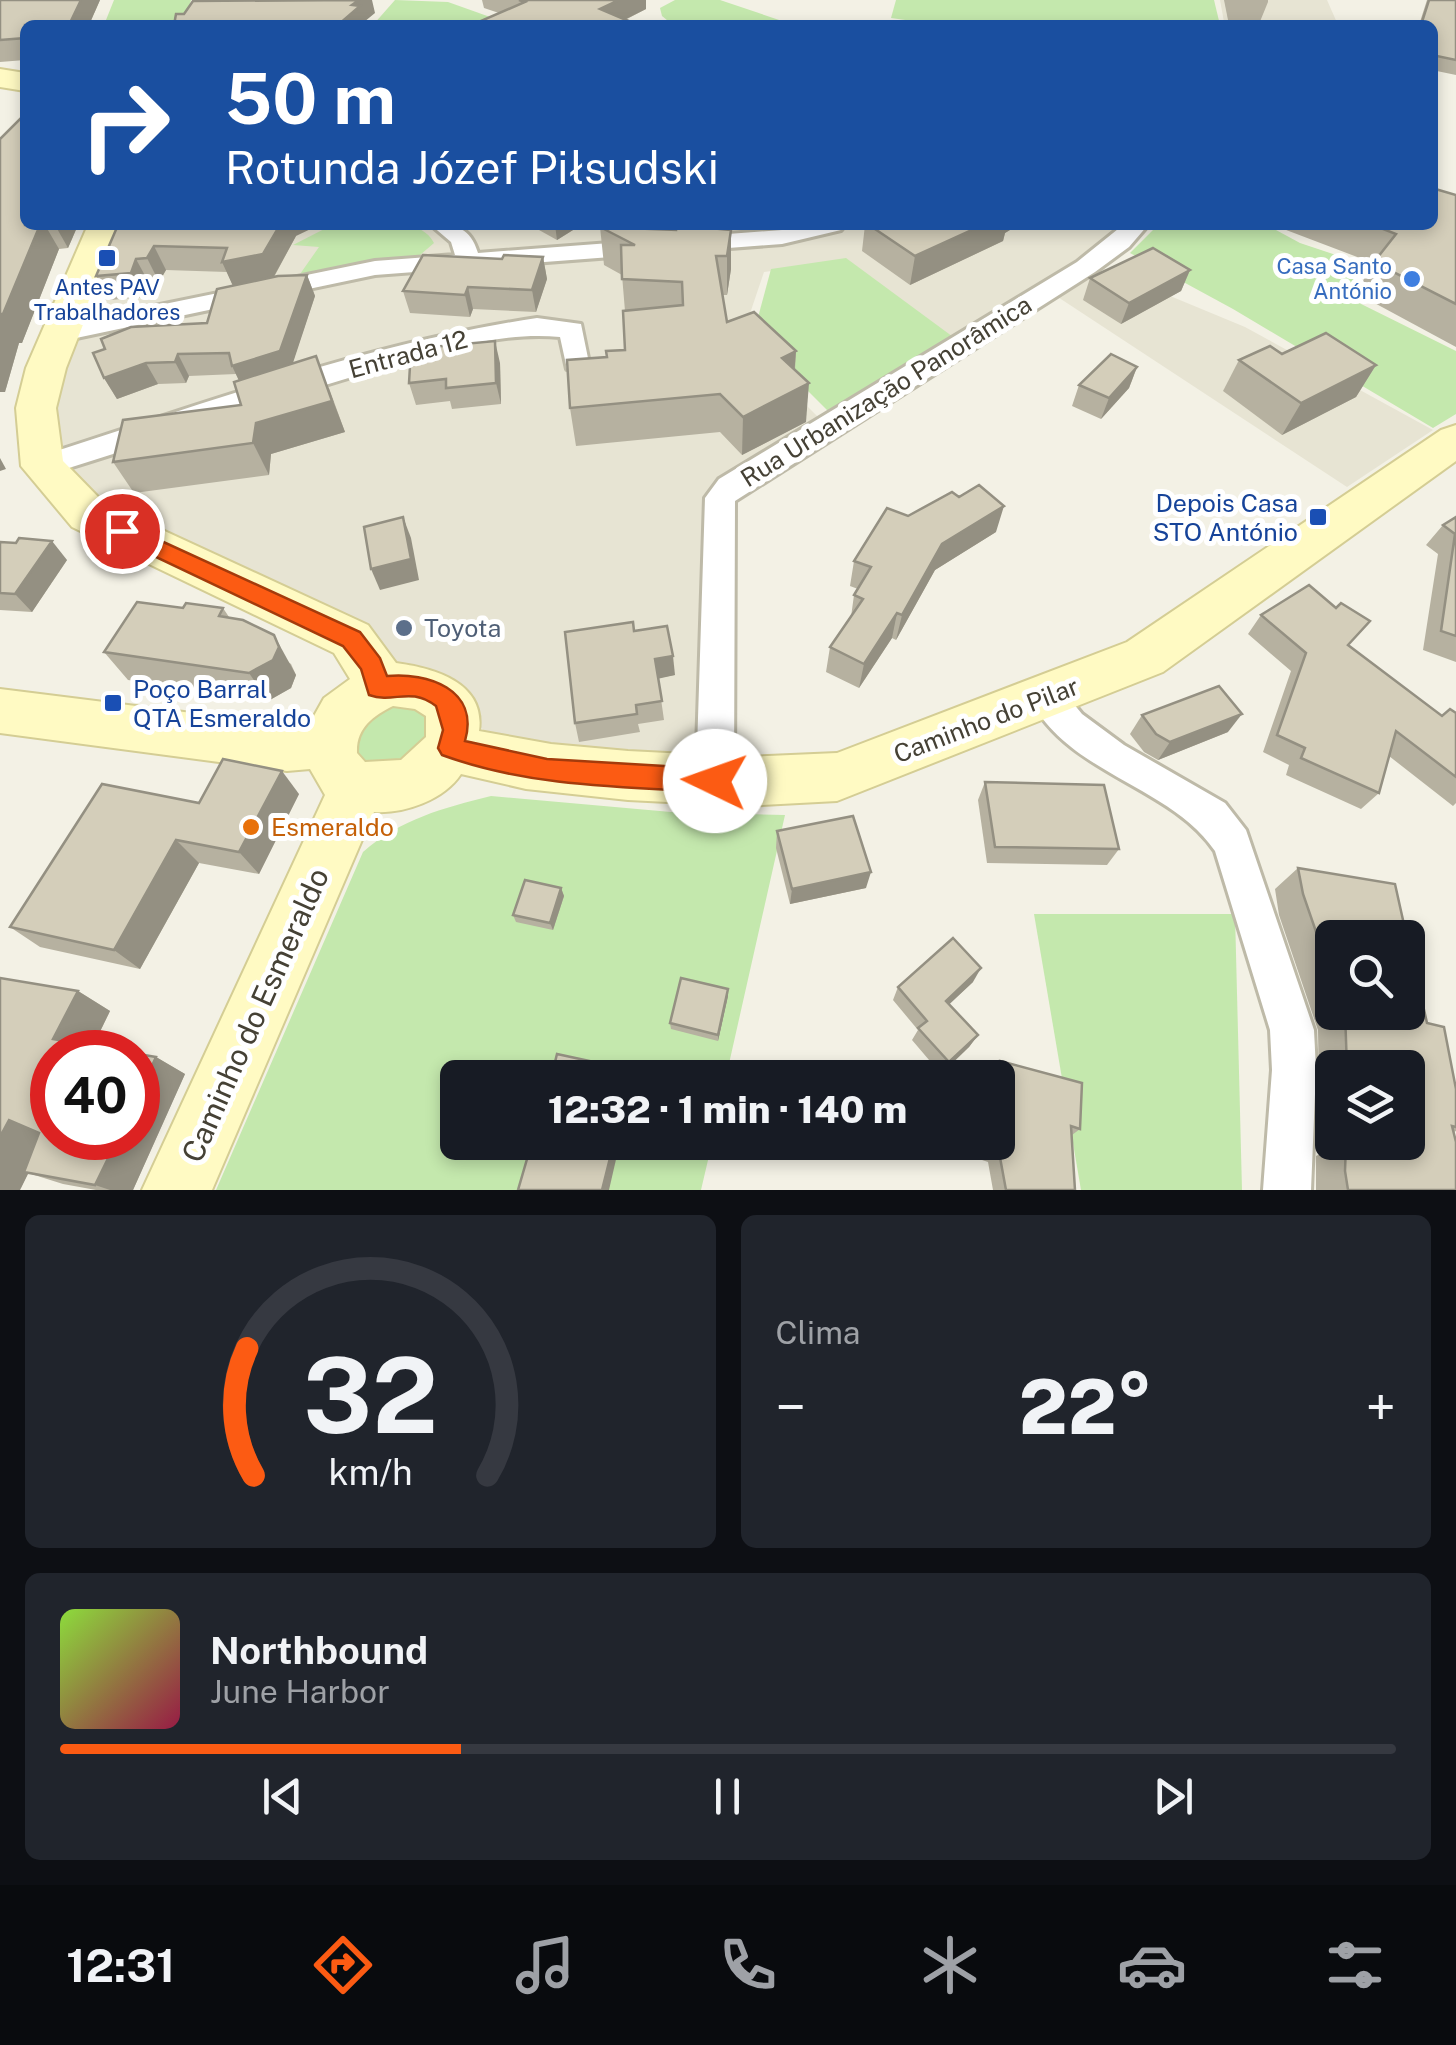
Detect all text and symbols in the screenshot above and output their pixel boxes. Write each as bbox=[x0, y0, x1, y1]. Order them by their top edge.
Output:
text: 50 m bbox=[225, 57, 396, 140]
icon: right bbox=[60, 60, 190, 190]
text: Rotunda Józef Piłsudski bbox=[225, 141, 719, 194]
marker: Antes PAV Trabalhadores bbox=[96, 247, 118, 269]
place label: Casa Santo António bbox=[1277, 253, 1392, 304]
marker: Casa Santo António bbox=[1401, 268, 1423, 290]
place label: Antes PAV Trabalhadores bbox=[34, 274, 180, 325]
street label: Rua Urbanização Panorâmica bbox=[735, 289, 1037, 493]
street label: Entrada 12 bbox=[345, 324, 471, 384]
place label: Depois Casa STO António bbox=[1153, 488, 1298, 547]
pin bbox=[80, 489, 165, 574]
icon: arrive bbox=[95, 504, 150, 559]
marker: Depois Casa STO António bbox=[1307, 506, 1329, 528]
place label: Toyota bbox=[424, 613, 501, 643]
marker: Toyota bbox=[393, 617, 415, 639]
street label: Caminho do Pilar bbox=[889, 671, 1083, 769]
place label: Poço Barral QTA Esmeraldo bbox=[133, 674, 311, 733]
marker: Poço Barral QTA Esmeraldo bbox=[102, 692, 124, 714]
position arrow bbox=[663, 729, 767, 833]
place label: Esmeraldo bbox=[271, 812, 394, 842]
marker: Esmeraldo bbox=[240, 816, 262, 838]
street label: Caminho do Esmeraldo bbox=[174, 862, 336, 1168]
map controls bbox=[1315, 920, 1425, 1160]
button: search bbox=[1315, 920, 1425, 1030]
speed limit sign: 40 bbox=[30, 1030, 160, 1160]
button: layers bbox=[1315, 1050, 1425, 1160]
text: 12:32 · 1 min · 140 m bbox=[548, 1087, 907, 1132]
text: Clima bbox=[776, 1314, 861, 1351]
text: 32 bbox=[303, 1334, 438, 1456]
text: 22° bbox=[1019, 1363, 1153, 1451]
text: − bbox=[776, 1375, 806, 1439]
text: + bbox=[1366, 1375, 1396, 1439]
text: km/h bbox=[328, 1451, 412, 1493]
text: Northbound bbox=[210, 1628, 428, 1673]
text: June Harbor bbox=[210, 1673, 390, 1710]
icon: previous bbox=[255, 1769, 310, 1824]
icon: pause bbox=[700, 1769, 755, 1824]
icon: next bbox=[1146, 1769, 1201, 1824]
icon: directions bbox=[308, 1930, 378, 2000]
icon: music bbox=[510, 1930, 580, 2000]
icon: phone bbox=[713, 1930, 783, 2000]
icon: climate bbox=[915, 1930, 985, 2000]
icon: car bbox=[1117, 1930, 1187, 2000]
icon: filters bbox=[1320, 1930, 1390, 2000]
text: 12:31 bbox=[66, 1939, 175, 1992]

